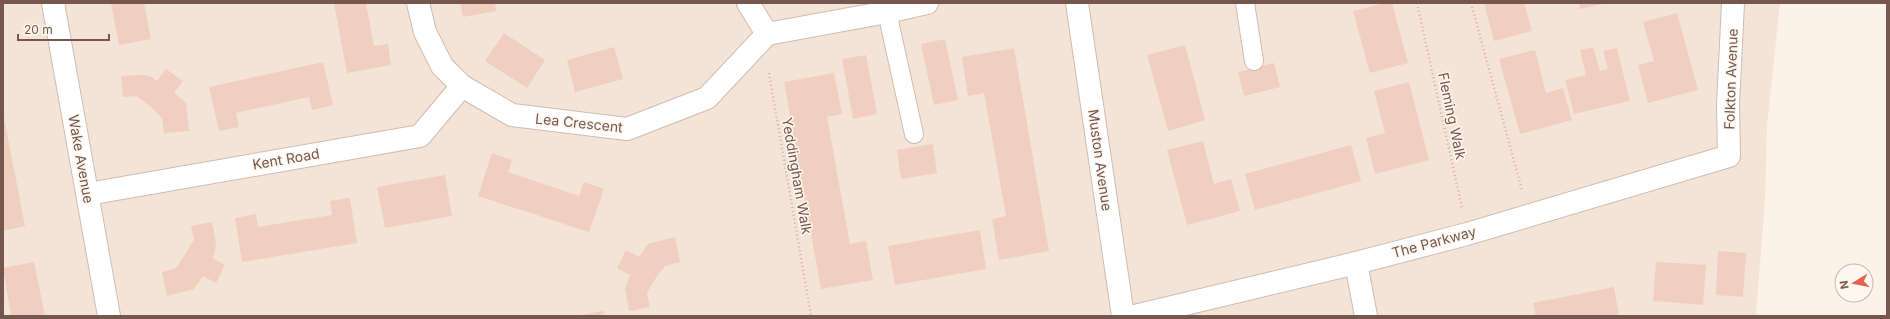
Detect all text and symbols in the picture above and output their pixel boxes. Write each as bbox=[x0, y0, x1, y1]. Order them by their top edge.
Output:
scale bar bbox=[18, 16, 109, 42]
text: 20 m bbox=[24, 22, 53, 37]
street label: Folkton Avenue bbox=[1720, 28, 1741, 130]
street label: Fleming Walk bbox=[1435, 71, 1470, 161]
street label: Muston Avenue bbox=[1085, 108, 1116, 212]
street label: Lea Crescent bbox=[534, 109, 624, 136]
street label: Wake Avenue bbox=[65, 113, 98, 205]
street label: Yeddingham Walk bbox=[779, 116, 816, 236]
street label: Kent Road bbox=[251, 144, 321, 173]
street label: The Parkway bbox=[1390, 222, 1478, 261]
north arrow bbox=[1834, 263, 1874, 303]
text: N bbox=[1837, 279, 1852, 290]

